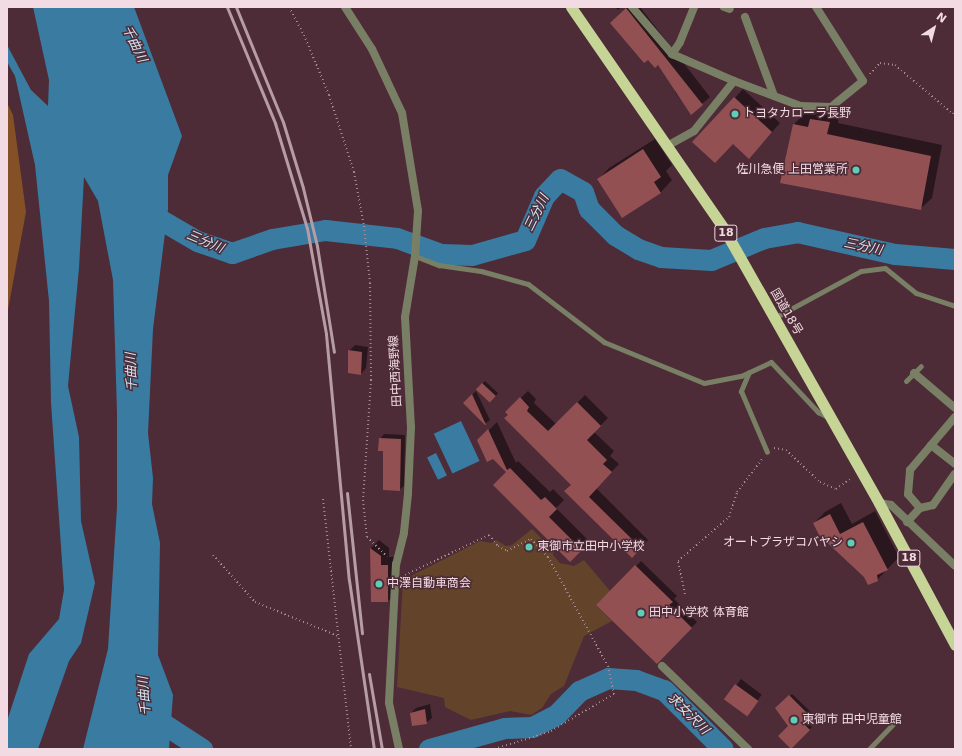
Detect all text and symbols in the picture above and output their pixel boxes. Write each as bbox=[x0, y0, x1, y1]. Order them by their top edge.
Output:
north arrow bbox=[914, 8, 954, 48]
text: N bbox=[934, 10, 949, 26]
water label: 千曲川 bbox=[118, 23, 150, 65]
place label: トヨタカローラ長野 bbox=[743, 107, 851, 121]
marker: トヨタカローラ長野 bbox=[730, 109, 740, 119]
place label: 佐川急便 上田営業所 bbox=[736, 163, 848, 177]
marker: 佐川急便 上田営業所 bbox=[851, 165, 861, 175]
water label: 三分川 bbox=[521, 192, 553, 234]
road number: 18 bbox=[714, 224, 738, 242]
water label: 三分川 bbox=[184, 227, 226, 257]
water label: 三分川 bbox=[842, 235, 884, 259]
street label: 国道18号 bbox=[767, 286, 805, 338]
street label: 田中西海野線 bbox=[387, 335, 405, 407]
water label: 千曲川 bbox=[124, 352, 140, 392]
place label: オートプラザコバヤシ bbox=[723, 536, 843, 550]
marker: オートプラザコバヤシ bbox=[846, 538, 856, 548]
place label: 東御市立田中小学校 bbox=[537, 540, 645, 554]
marker: 東御市立田中小学校 bbox=[524, 542, 534, 552]
road number: 18 bbox=[897, 549, 921, 567]
place label: 中澤自動車商会 bbox=[387, 577, 471, 591]
marker: 中澤自動車商会 bbox=[374, 579, 384, 589]
place label: 田中小学校 体育館 bbox=[649, 606, 749, 620]
marker: 田中小学校 体育館 bbox=[636, 608, 646, 618]
water label: 千曲川 bbox=[136, 676, 154, 716]
water label: 求女沢川 bbox=[664, 690, 712, 738]
place label: 東御市 田中児童館 bbox=[802, 713, 902, 727]
marker: 東御市 田中児童館 bbox=[789, 715, 799, 725]

